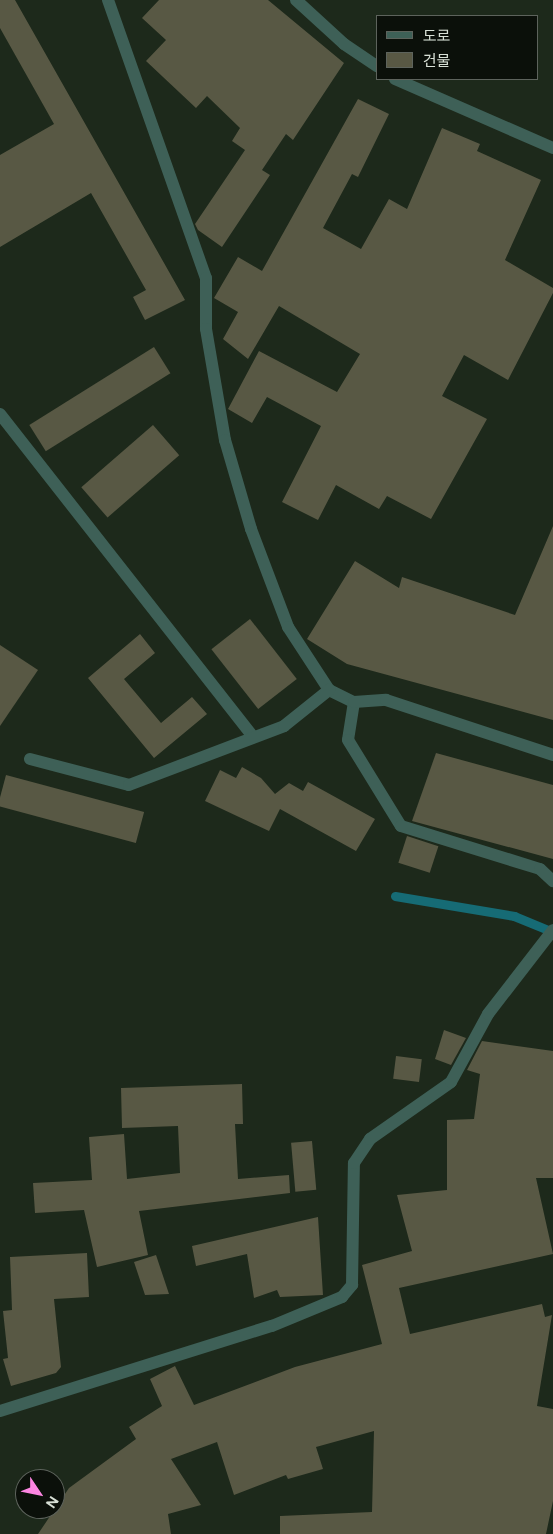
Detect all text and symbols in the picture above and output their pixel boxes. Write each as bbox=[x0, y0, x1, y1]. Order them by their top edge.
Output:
legend bbox=[376, 15, 538, 80]
text: 도로 bbox=[423, 27, 451, 45]
text: 건물 bbox=[423, 52, 451, 70]
north arrow bbox=[15, 1469, 65, 1519]
text: N bbox=[42, 1493, 62, 1511]

